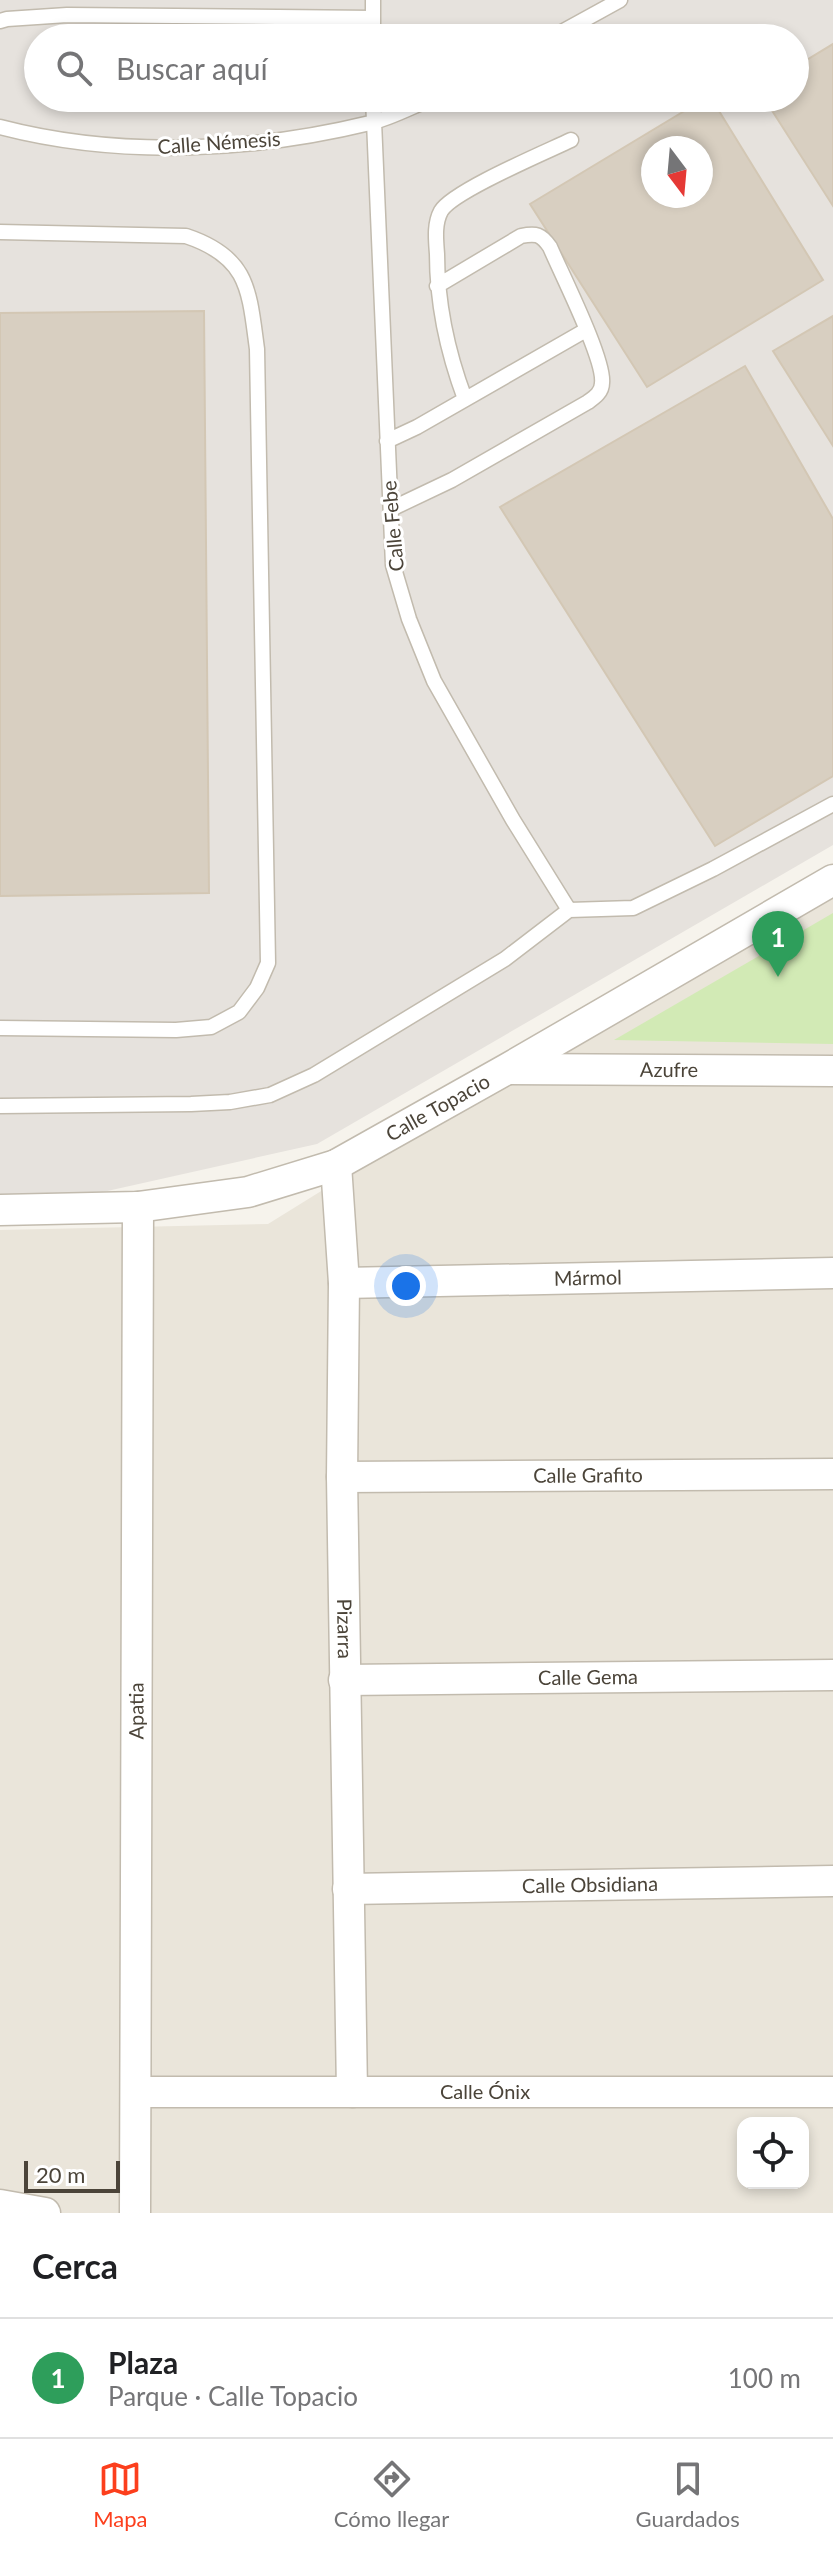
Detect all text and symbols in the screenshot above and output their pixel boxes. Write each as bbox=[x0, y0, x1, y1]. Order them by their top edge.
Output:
search box bbox=[24, 24, 809, 112]
icon: search bbox=[52, 46, 96, 90]
text: Buscar aquí bbox=[116, 50, 268, 86]
street label: Calle Némesis bbox=[157, 126, 281, 158]
north arrow bbox=[641, 136, 713, 208]
street label: Calle Febe bbox=[376, 480, 408, 573]
pin: 1 bbox=[752, 911, 804, 977]
street label: Azufre bbox=[640, 1057, 698, 1081]
street label: Calle Topacio bbox=[381, 1068, 494, 1146]
street label: Mármol bbox=[554, 1264, 622, 1290]
your location bbox=[386, 1266, 426, 1306]
street label: Calle Grafito bbox=[533, 1462, 643, 1487]
street label: Pizarra bbox=[333, 1598, 358, 1659]
street label: Calle Gema bbox=[538, 1664, 638, 1689]
street label: Apatia bbox=[123, 1683, 148, 1739]
street label: Calle Obsidiana bbox=[522, 1871, 658, 1897]
street label: Calle Ónix bbox=[440, 2079, 530, 2103]
map controls bbox=[737, 2117, 809, 2189]
button: locate bbox=[737, 2117, 809, 2189]
scale bar bbox=[24, 2157, 120, 2193]
text: 20 m bbox=[36, 2161, 85, 2188]
text: Cerca bbox=[32, 2245, 118, 2286]
text: Plaza bbox=[108, 2344, 178, 2380]
text: 1 bbox=[50, 2362, 66, 2394]
text: 100 m bbox=[728, 2362, 801, 2394]
text: Parque · Calle Topacio bbox=[108, 2380, 358, 2412]
tab: Mapa bbox=[93, 2457, 147, 2532]
tab: Cómo llegar bbox=[334, 2457, 449, 2532]
tab: Guardados bbox=[636, 2457, 740, 2532]

